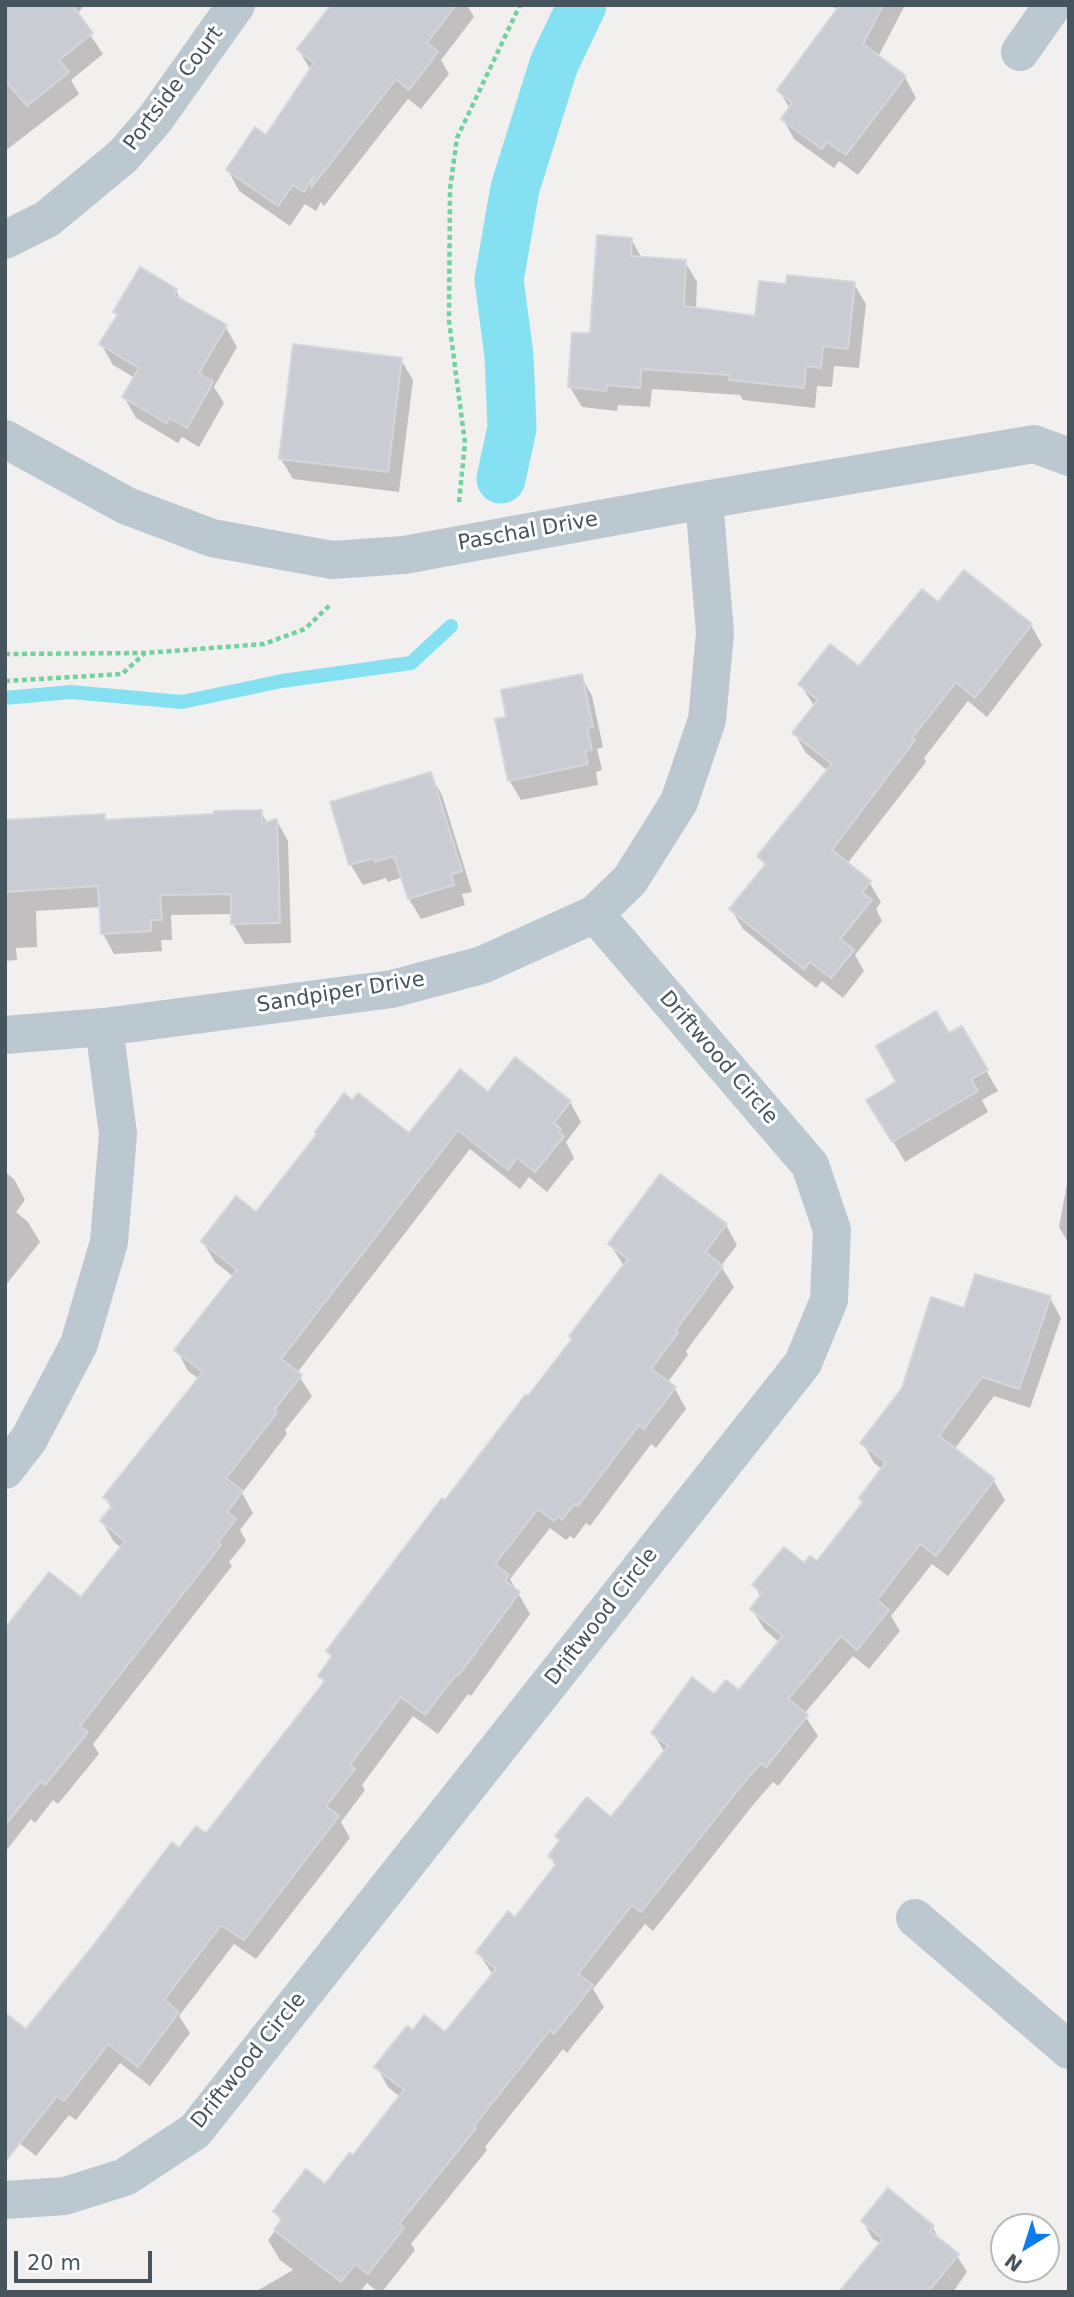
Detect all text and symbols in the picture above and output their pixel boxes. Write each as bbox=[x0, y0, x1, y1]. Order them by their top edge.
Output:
street label: Portside Court bbox=[119, 22, 229, 156]
street label: Paschal Drive bbox=[456, 507, 600, 557]
street label: Sandpiper Drive bbox=[255, 967, 427, 1019]
street label: Driftwood Circle bbox=[653, 986, 783, 1130]
street label: Driftwood Circle bbox=[540, 1543, 664, 1691]
street label: Driftwood Circle bbox=[186, 1988, 312, 2134]
north arrow bbox=[990, 2213, 1060, 2283]
scale bar bbox=[18, 2238, 156, 2282]
text: N bbox=[1000, 2249, 1026, 2277]
text: 20 m bbox=[27, 2251, 81, 2275]

